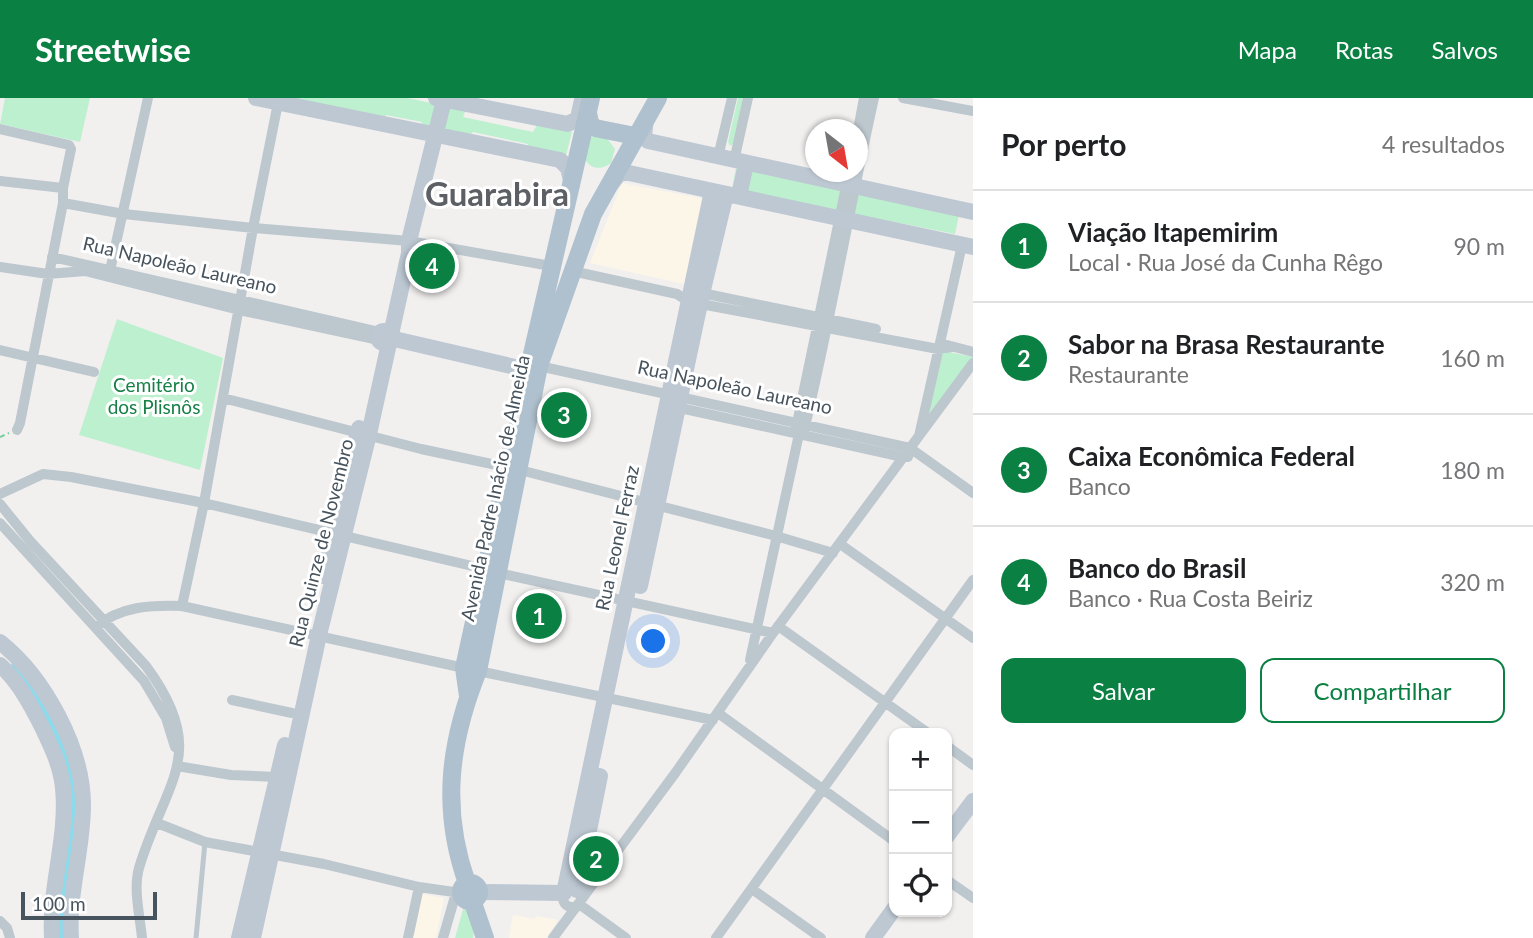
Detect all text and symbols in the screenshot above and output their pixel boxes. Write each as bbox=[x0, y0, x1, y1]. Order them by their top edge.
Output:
text: Streetwise bbox=[35, 29, 191, 69]
text: Mapa bbox=[1238, 35, 1297, 64]
text: Rotas bbox=[1335, 35, 1394, 64]
text: Salvos bbox=[1432, 35, 1498, 64]
north arrow bbox=[805, 119, 868, 182]
text: Por perto bbox=[1001, 126, 1126, 162]
text: 4 resultados bbox=[1382, 130, 1505, 158]
district label: Guarabira bbox=[425, 173, 569, 213]
text: Viação Itapemirim bbox=[1068, 216, 1278, 248]
street label: Rua Napoleão Laureano bbox=[81, 231, 279, 298]
text: 1 bbox=[1017, 232, 1031, 260]
text: 90 m bbox=[1454, 232, 1505, 260]
pin: 4 bbox=[409, 240, 455, 292]
text: Local · Rua José da Cunha Rêgo bbox=[1068, 248, 1383, 276]
text: Sabor na Brasa Restaurante bbox=[1068, 328, 1385, 360]
text: 2 bbox=[1017, 344, 1031, 372]
text: 160 m bbox=[1440, 344, 1505, 372]
street label: Avenida Padre Inácio de Almeida bbox=[455, 353, 534, 623]
street label: Rua Napoleão Laureano bbox=[636, 355, 834, 418]
text: Restaurante bbox=[1068, 360, 1189, 388]
park label: Cemitério dos Plisnôs bbox=[108, 373, 200, 418]
pin: 3 bbox=[541, 389, 587, 441]
street label: Rua Quinze de Novembro bbox=[283, 436, 358, 649]
text: Caixa Econômica Federal bbox=[1068, 440, 1355, 472]
text: 3 bbox=[1017, 456, 1031, 484]
text: 180 m bbox=[1440, 456, 1505, 484]
street label: Rua Leonel Ferraz bbox=[590, 463, 643, 613]
text: Banco bbox=[1068, 472, 1131, 500]
text: Banco do Brasil bbox=[1068, 552, 1246, 584]
text: 4 bbox=[1017, 568, 1031, 596]
text: 320 m bbox=[1440, 568, 1505, 596]
text: Banco · Rua Costa Beiriz bbox=[1068, 584, 1313, 612]
pin: 1 bbox=[516, 590, 562, 642]
your location bbox=[636, 624, 670, 658]
button: Salvar bbox=[1001, 658, 1246, 723]
button: Compartilhar bbox=[1260, 658, 1505, 723]
map controls bbox=[889, 728, 952, 917]
button: + bbox=[889, 728, 952, 791]
button: − bbox=[889, 791, 952, 854]
pin: 2 bbox=[573, 833, 619, 885]
button: locate bbox=[889, 854, 952, 917]
scale bar bbox=[21, 889, 158, 921]
text: 100 m bbox=[32, 892, 86, 915]

